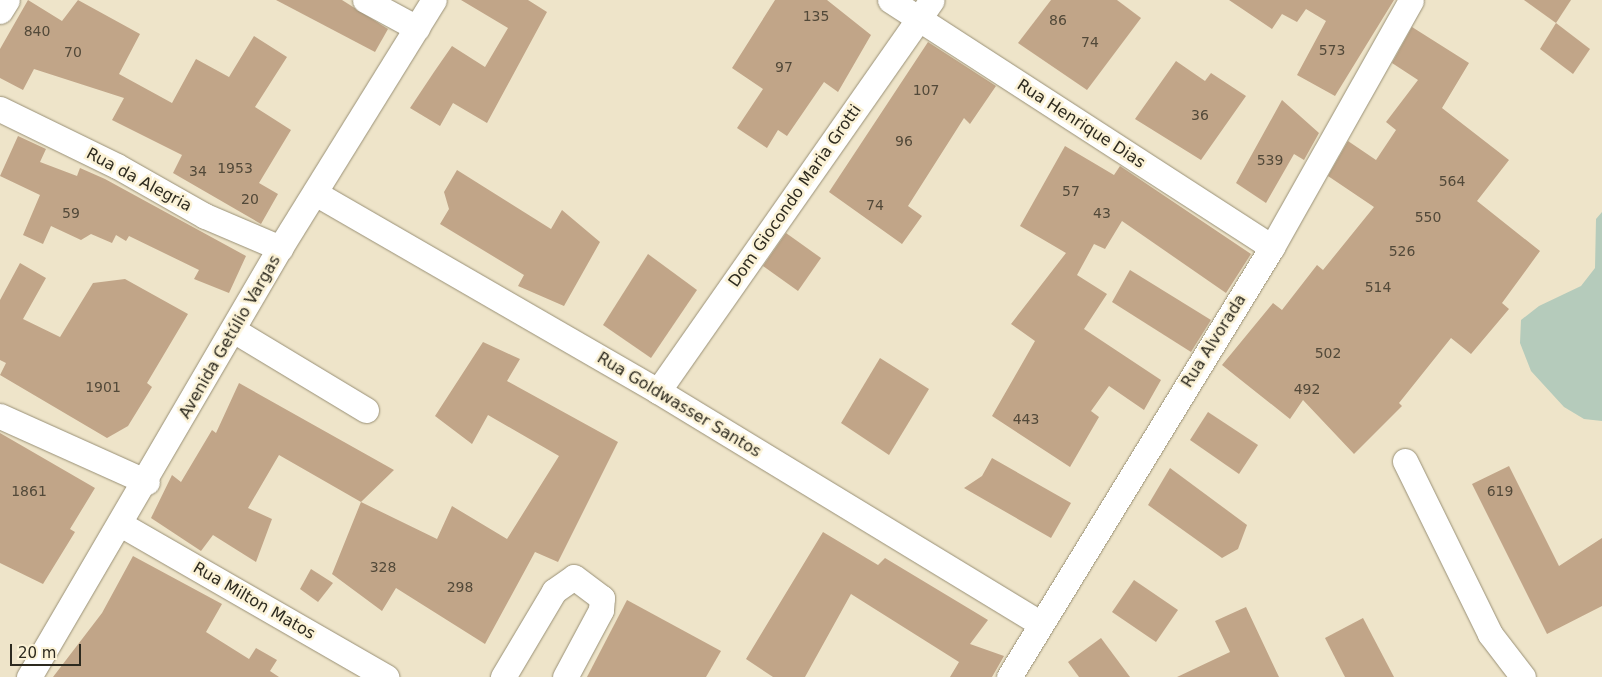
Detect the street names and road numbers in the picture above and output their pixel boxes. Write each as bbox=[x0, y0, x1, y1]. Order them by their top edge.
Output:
street label: Rua Henrique Dias bbox=[1013, 75, 1149, 173]
street label: Dom Giocondo Maria Grotti bbox=[725, 101, 865, 291]
street label: Rua da Alegria bbox=[83, 144, 195, 216]
street label: Avenida Getúlio Vargas bbox=[175, 252, 285, 422]
street label: Rua Alvorada bbox=[1178, 291, 1250, 391]
street label: Rua Goldwasser Santos bbox=[594, 348, 764, 462]
street label: Rua Milton Matos bbox=[190, 558, 318, 644]

